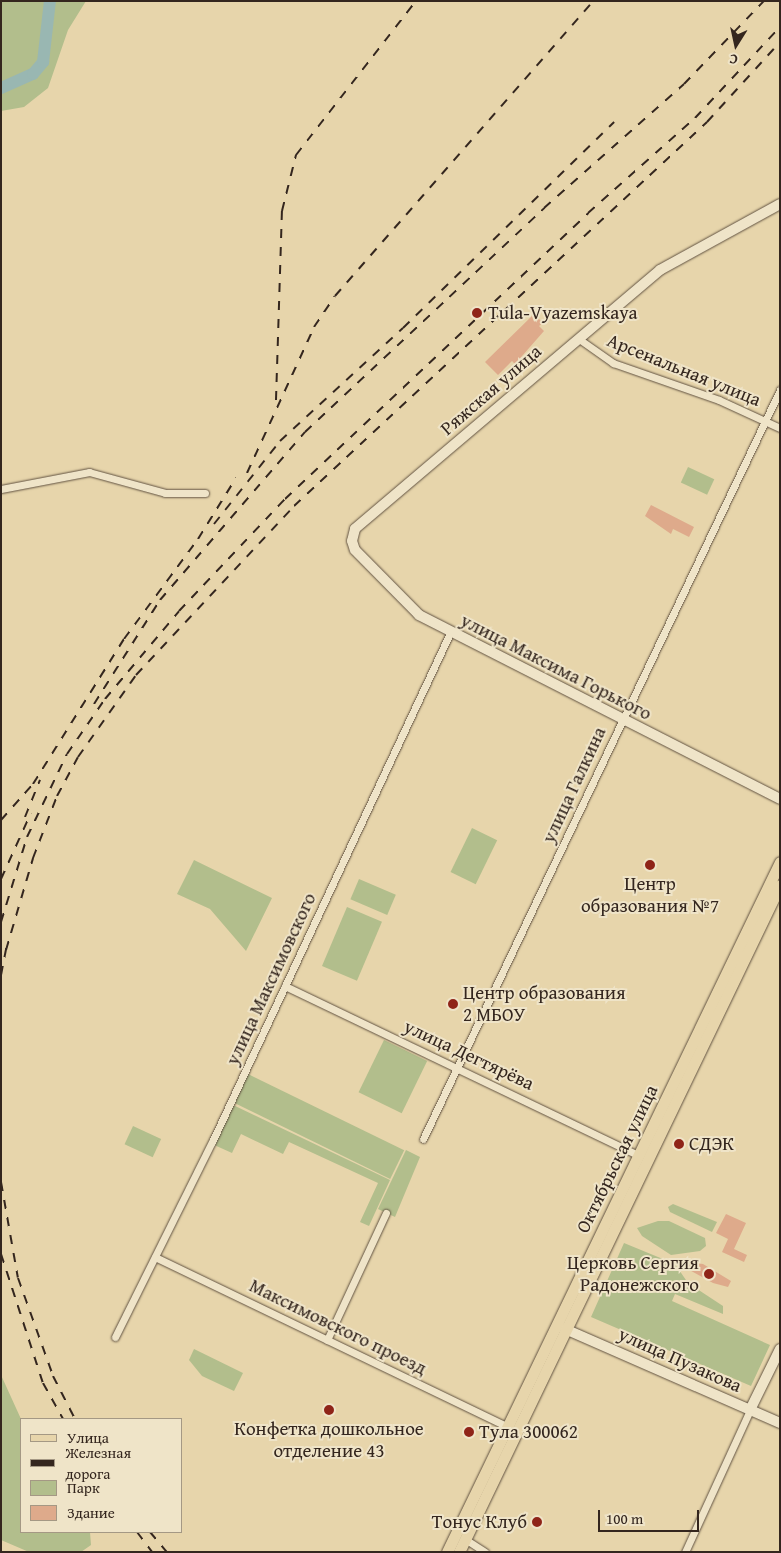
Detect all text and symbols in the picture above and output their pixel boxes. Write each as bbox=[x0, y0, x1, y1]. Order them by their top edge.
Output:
north arrow bbox=[711, 20, 761, 70]
text: С bbox=[728, 49, 739, 70]
place label: Tula-Vyazemskaya bbox=[488, 302, 637, 324]
marker: Tula-Vyazemskaya bbox=[470, 306, 484, 320]
street label: Арсенальная улица bbox=[604, 329, 764, 411]
street label: Ряжская улица bbox=[436, 340, 546, 440]
street label: улица Максима Горького bbox=[457, 609, 655, 725]
street label: улица Галкина bbox=[537, 723, 611, 847]
marker: Центр образования №7 bbox=[644, 859, 656, 871]
place label: Центр образования №7 bbox=[581, 873, 719, 917]
street label: улица Максимовского bbox=[221, 889, 321, 1069]
place label: Центр образования 2 МБОУ bbox=[463, 982, 626, 1026]
marker: Центр образования 2 МБОУ bbox=[447, 998, 459, 1010]
street label: улица Дегтярёва bbox=[400, 1015, 538, 1095]
street label: Октябрьская улица bbox=[571, 1081, 663, 1237]
place label: СДЭК bbox=[689, 1133, 734, 1155]
marker: СДЭК bbox=[673, 1138, 685, 1150]
place label: Церковь Сергия Радонежского bbox=[567, 1252, 699, 1296]
marker: Церковь Сергия Радонежского bbox=[703, 1268, 715, 1280]
street label: Максимовского проезд bbox=[246, 1274, 430, 1380]
street label: улица Пузакова bbox=[615, 1323, 745, 1397]
marker: Конфетка дошкольное отделение 43 bbox=[323, 1404, 335, 1416]
legend bbox=[20, 1418, 182, 1533]
place label: Конфетка дошкольное отделение 43 bbox=[234, 1418, 424, 1462]
place label: Тула 300062 bbox=[479, 1421, 578, 1443]
marker: Тула 300062 bbox=[463, 1426, 475, 1438]
text: Улица bbox=[67, 1427, 109, 1448]
text: Железная дорога bbox=[65, 1442, 131, 1484]
text: Парк bbox=[67, 1477, 100, 1498]
scale bar bbox=[601, 1500, 702, 1532]
text: Здание bbox=[67, 1502, 115, 1523]
text: 100 m bbox=[606, 1508, 643, 1529]
place label: Тонус Клуб bbox=[432, 1511, 527, 1533]
marker: Тонус Клуб bbox=[531, 1516, 543, 1528]

